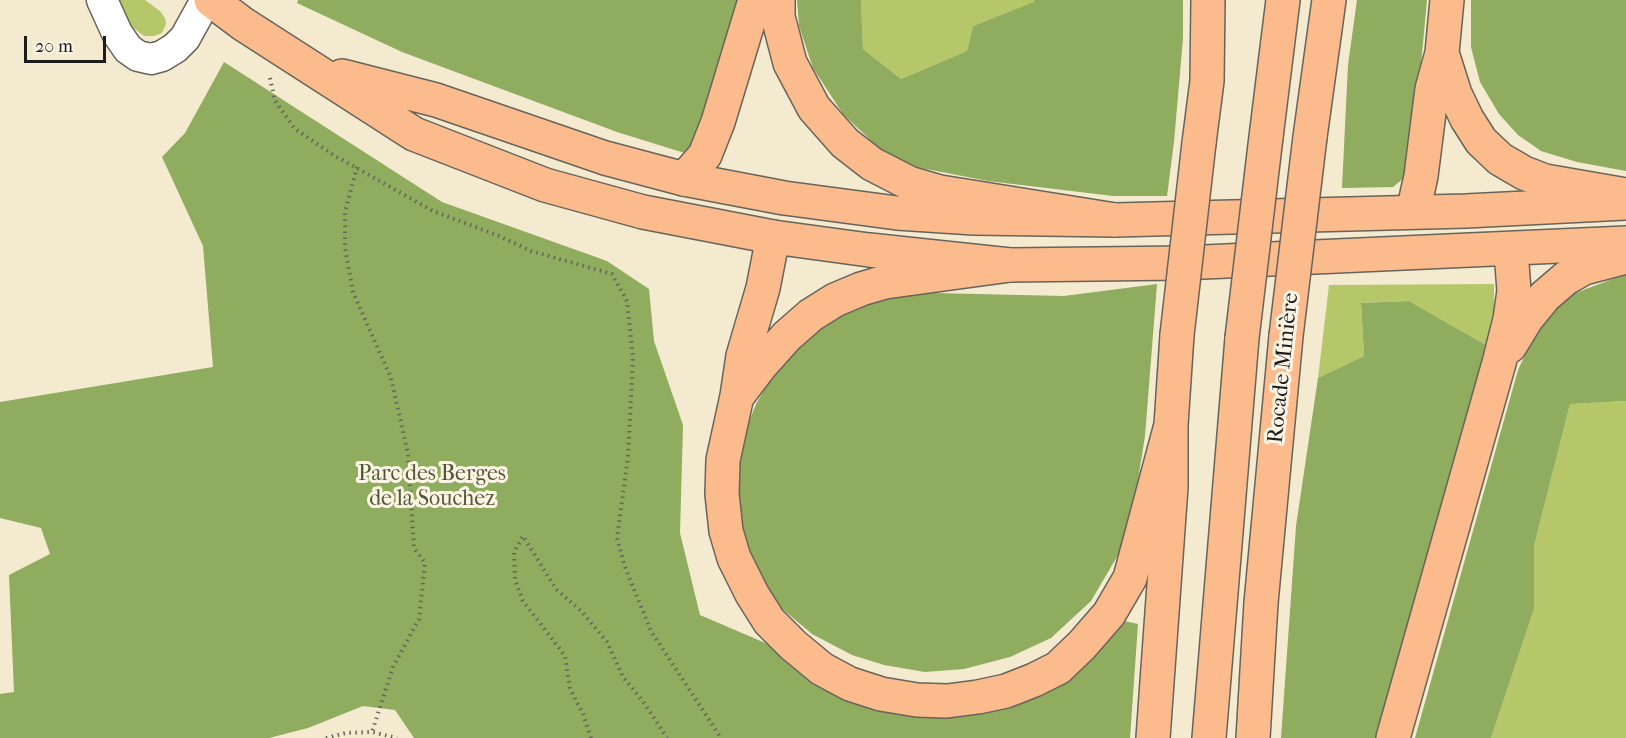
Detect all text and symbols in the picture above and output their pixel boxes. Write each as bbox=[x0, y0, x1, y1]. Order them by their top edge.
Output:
scale bar bbox=[27, 24, 110, 62]
text: 20 m bbox=[35, 36, 73, 57]
street label: Rocade Minière bbox=[1263, 292, 1305, 444]
park label: Parc des Berges de la Souchez bbox=[358, 462, 506, 514]

